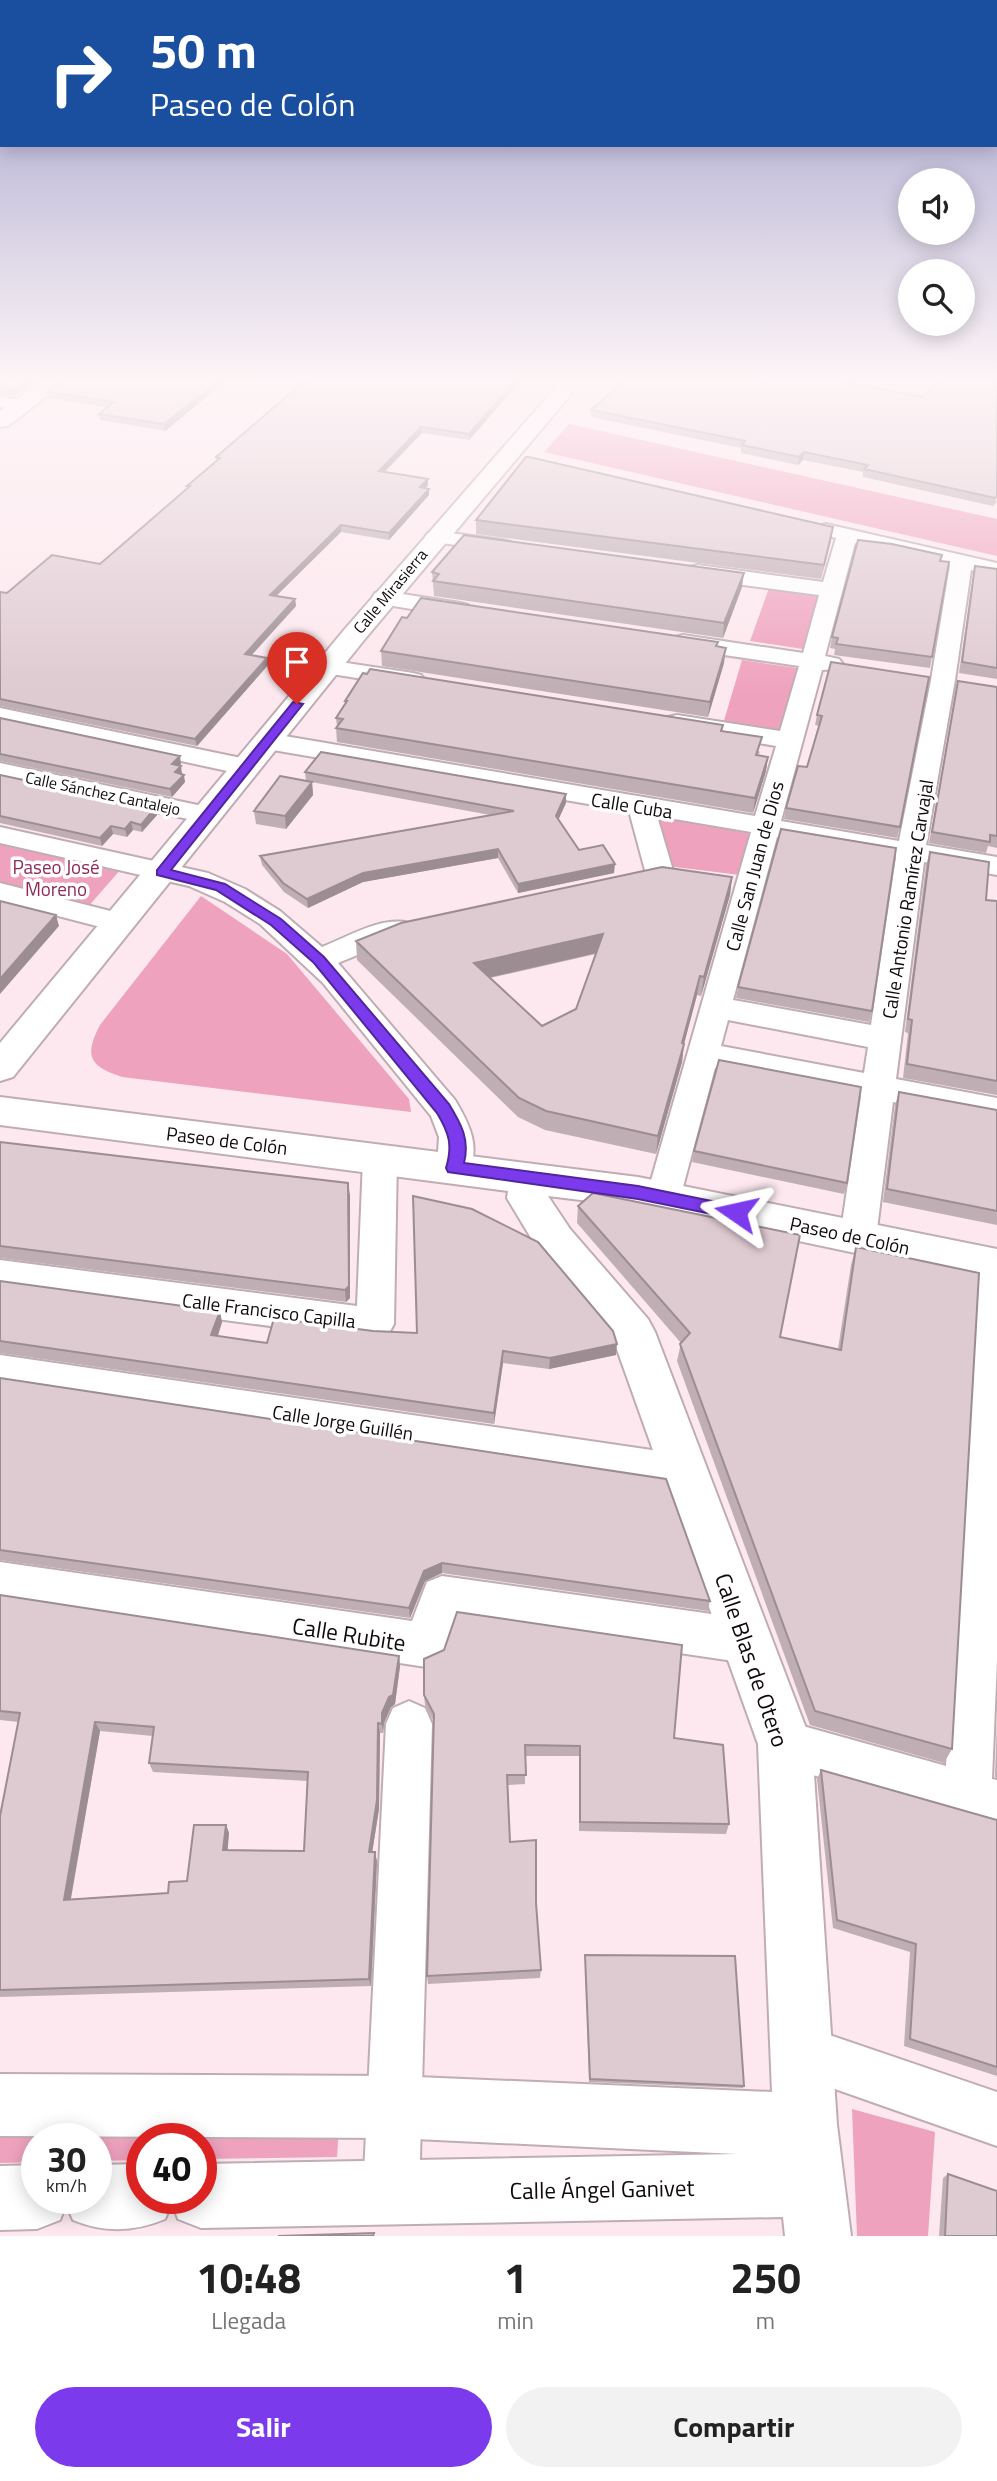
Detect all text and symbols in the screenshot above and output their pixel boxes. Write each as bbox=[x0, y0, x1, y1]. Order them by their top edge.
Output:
text: 50 m bbox=[150, 12, 257, 87]
icon: right bbox=[35, 28, 126, 119]
text: Paseo de Colón bbox=[150, 80, 355, 128]
map controls bbox=[898, 168, 975, 336]
button: sound bbox=[898, 168, 975, 245]
button: search bbox=[898, 259, 975, 336]
street label: Calle Mirasierra bbox=[347, 543, 433, 639]
pin bbox=[267, 632, 327, 704]
icon: arrive bbox=[278, 643, 316, 681]
street label: Calle Sánchez Cantalejo bbox=[23, 765, 183, 821]
street label: Calle San Juan de Dios bbox=[717, 777, 791, 954]
street label: Calle Antonio Ramírez Carvajal bbox=[874, 777, 940, 1021]
street label: Calle Cuba bbox=[589, 784, 675, 826]
park label: Paseo José Moreno bbox=[12, 852, 100, 903]
street label: Paseo de Colón bbox=[165, 1118, 289, 1162]
position arrow bbox=[699, 1175, 773, 1249]
street label: Paseo de Colón bbox=[787, 1208, 913, 1262]
street label: Calle Francisco Capilla bbox=[181, 1285, 358, 1335]
street label: Calle Jorge Guillén bbox=[270, 1397, 416, 1447]
street label: Calle Blas de Otero bbox=[706, 1568, 798, 1752]
street label: Calle Rubite bbox=[290, 1608, 408, 1660]
speed limit sign: 40 bbox=[126, 2123, 217, 2214]
text: 30 bbox=[47, 2132, 86, 2186]
street label: Calle Ángel Ganivet bbox=[509, 2170, 695, 2208]
text: km/h bbox=[46, 2172, 87, 2199]
text: 10:48 bbox=[196, 2245, 301, 2309]
text: 1 bbox=[504, 2245, 527, 2309]
text: 250 bbox=[730, 2245, 801, 2309]
text: Llegada bbox=[211, 2303, 286, 2338]
text: min bbox=[497, 2303, 534, 2338]
text: m bbox=[756, 2303, 775, 2338]
button: Salir bbox=[35, 2387, 492, 2467]
button: Compartir bbox=[506, 2387, 962, 2467]

